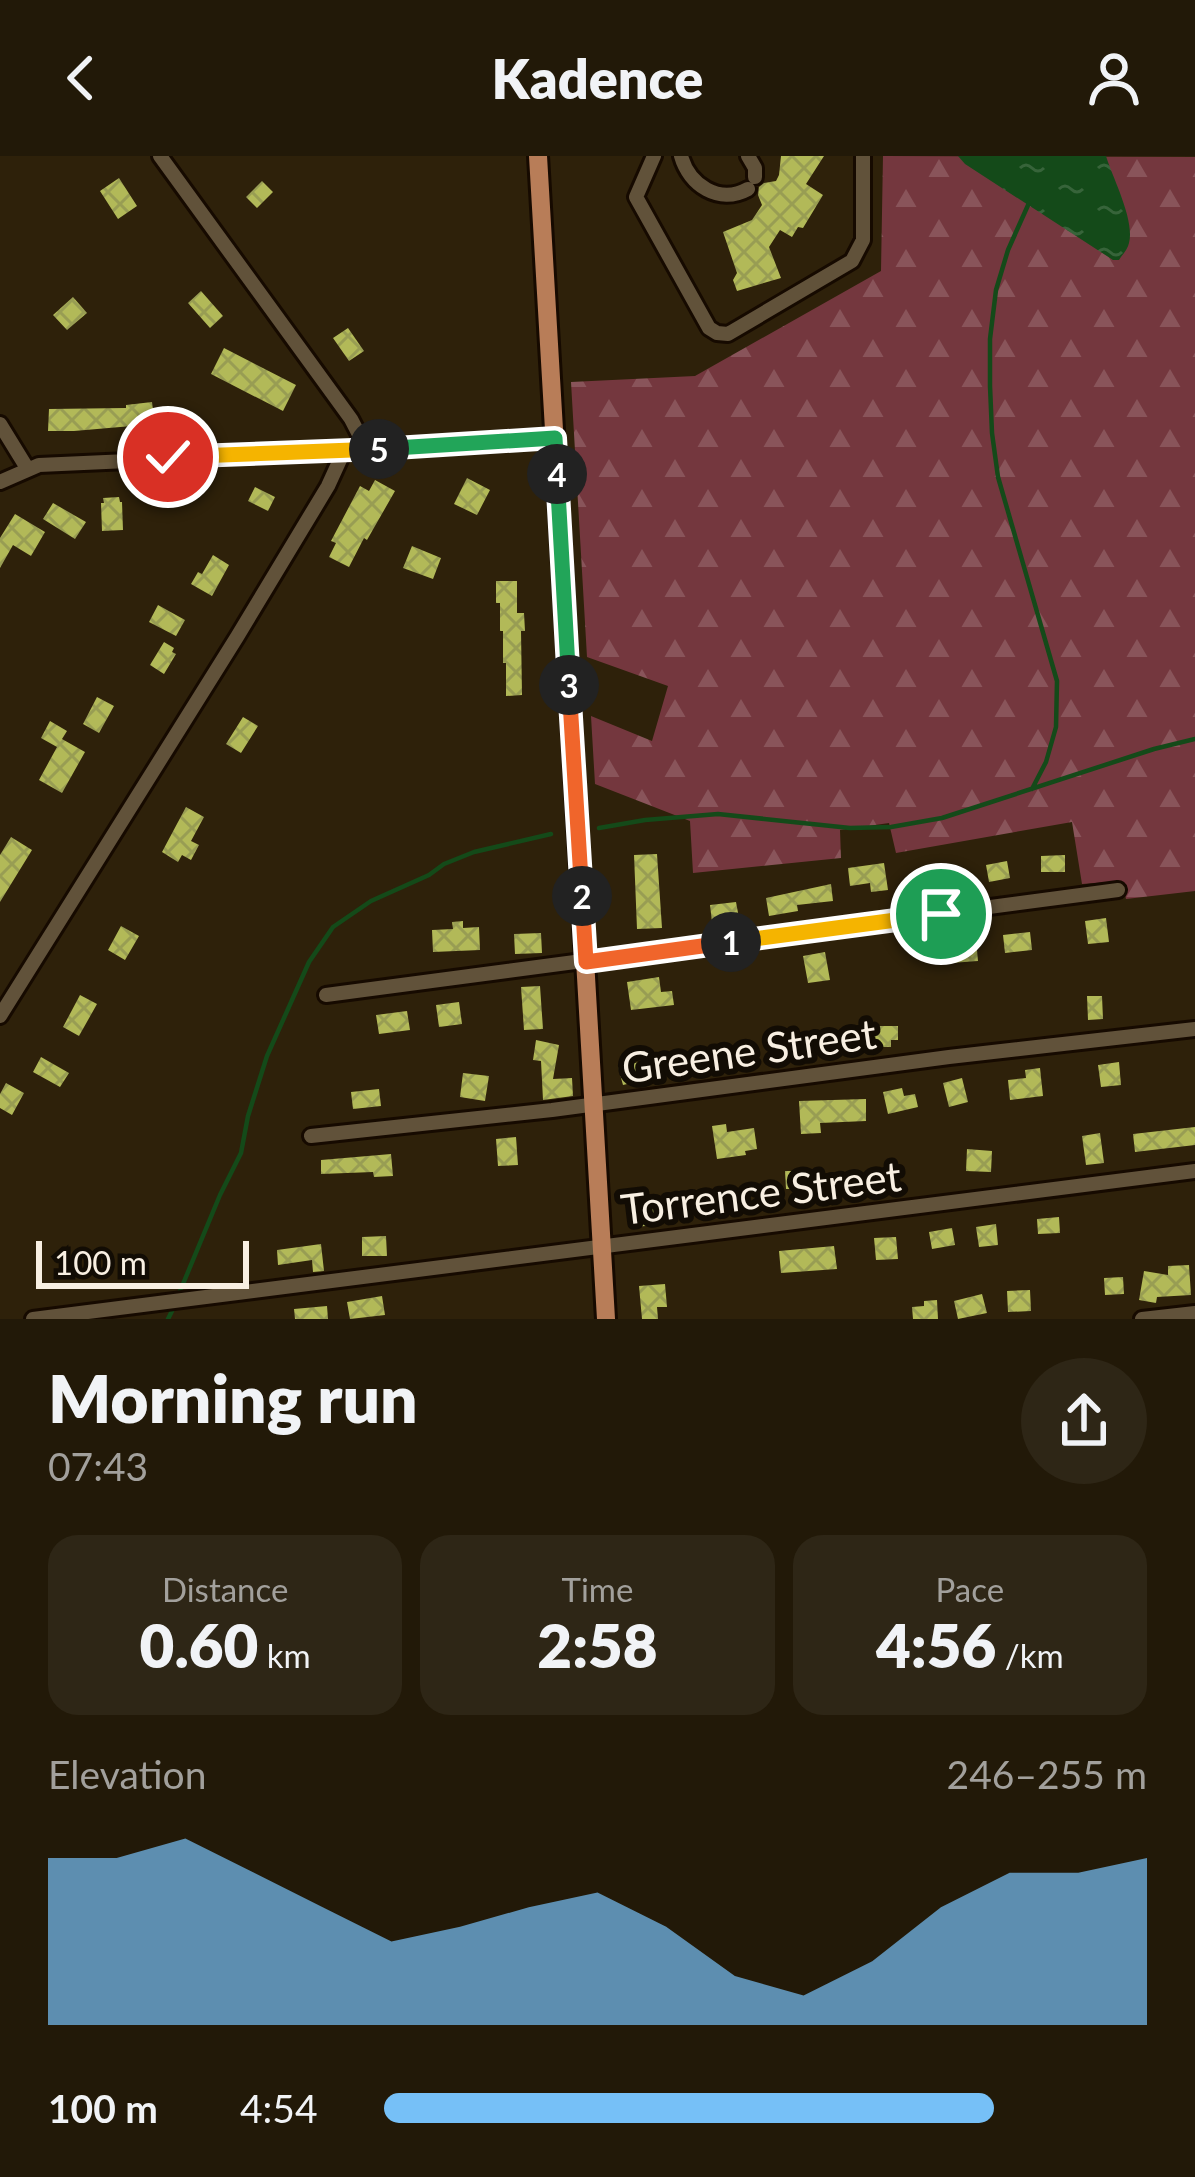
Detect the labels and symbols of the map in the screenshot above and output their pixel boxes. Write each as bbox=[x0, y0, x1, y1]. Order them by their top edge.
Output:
pin bbox=[117, 406, 219, 508]
pin: 5 bbox=[349, 419, 409, 479]
pin: 4 bbox=[527, 444, 587, 504]
pin: 3 bbox=[539, 655, 599, 715]
pin bbox=[890, 863, 992, 965]
pin: 2 bbox=[552, 866, 612, 926]
pin: 1 bbox=[701, 912, 761, 972]
street label: Greene Street bbox=[619, 1007, 879, 1093]
street label: Torrence Street bbox=[618, 1150, 904, 1234]
scale bar bbox=[36, 1235, 249, 1288]

